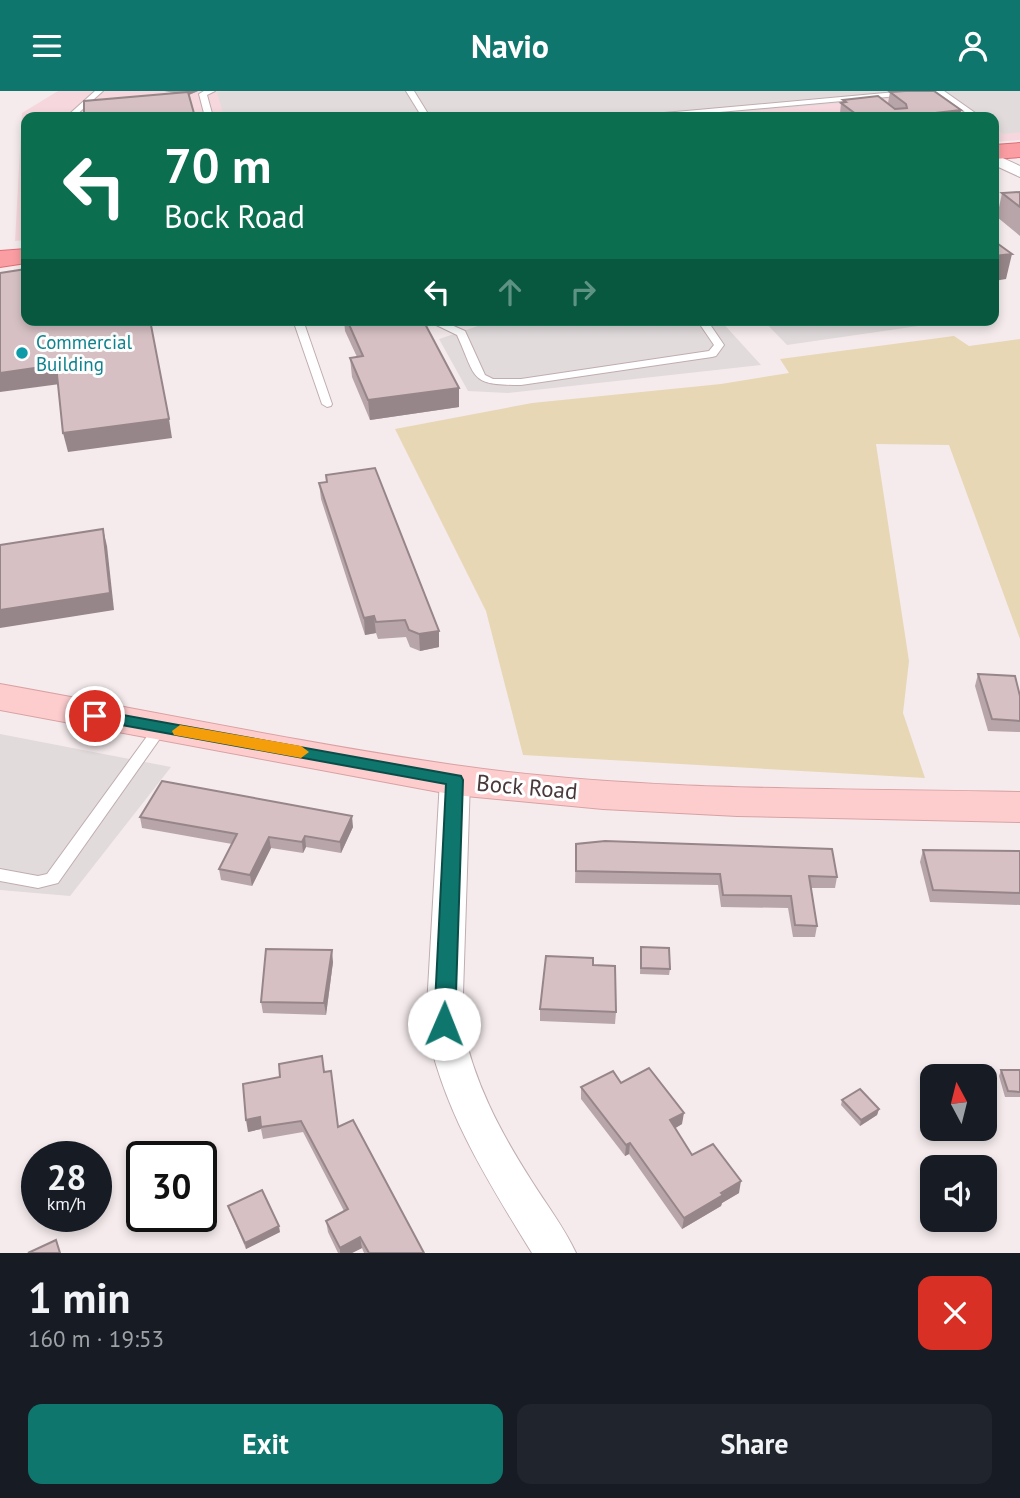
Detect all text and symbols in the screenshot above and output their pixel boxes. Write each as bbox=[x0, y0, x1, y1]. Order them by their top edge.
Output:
text: Navio bbox=[471, 25, 549, 67]
icon: menu bbox=[28, 27, 66, 65]
icon: person bbox=[954, 27, 992, 65]
text: 70 m bbox=[164, 133, 271, 197]
icon: left bbox=[49, 140, 140, 231]
text: Bock Road bbox=[164, 195, 305, 237]
icon: left bbox=[418, 273, 456, 311]
icon: ahead bbox=[491, 273, 529, 311]
icon: right bbox=[564, 273, 602, 311]
place label: Commercial Building bbox=[36, 330, 132, 376]
marker: Commercial Building bbox=[14, 345, 30, 361]
pin bbox=[65, 686, 125, 746]
icon: arrive bbox=[76, 697, 114, 735]
street label: Bock Road bbox=[475, 768, 579, 805]
position arrow bbox=[407, 987, 481, 1061]
north arrow bbox=[920, 1064, 998, 1141]
map controls bbox=[920, 1064, 997, 1232]
speed limit sign: 30 bbox=[126, 1141, 217, 1232]
text: 28 bbox=[47, 1154, 86, 1200]
button: sound bbox=[920, 1155, 997, 1232]
text: km/h bbox=[47, 1192, 86, 1215]
text: 1 min bbox=[28, 1270, 130, 1325]
button: close bbox=[918, 1276, 992, 1350]
text: 160 m · 19:53 bbox=[28, 1324, 164, 1353]
button: Exit bbox=[28, 1404, 503, 1484]
button: Share bbox=[517, 1404, 992, 1484]

